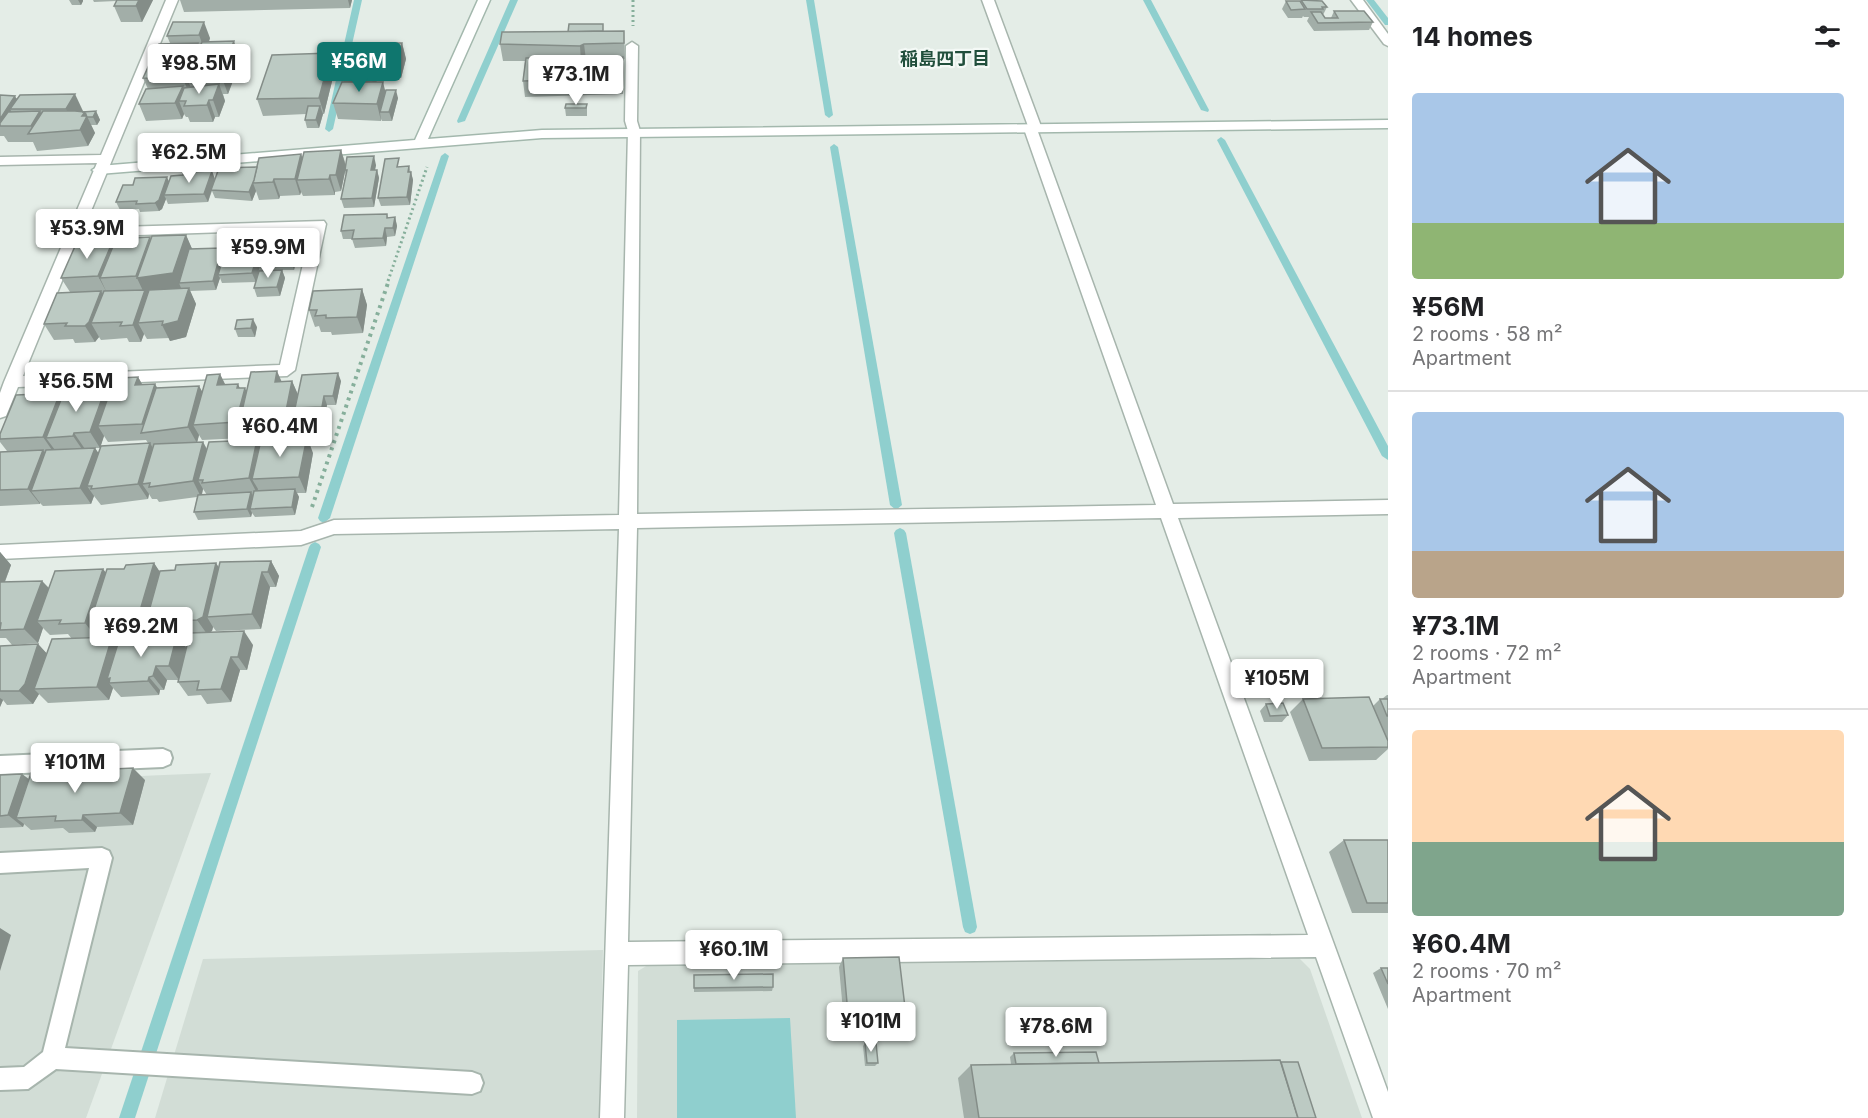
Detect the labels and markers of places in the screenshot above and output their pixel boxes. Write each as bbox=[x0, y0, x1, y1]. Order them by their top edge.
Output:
pin: ¥56M bbox=[323, 42, 395, 93]
pin: ¥98.5M bbox=[150, 44, 248, 95]
pin: ¥73.1M bbox=[527, 55, 625, 106]
pin: ¥62.5M bbox=[140, 133, 238, 184]
pin: ¥53.9M bbox=[38, 209, 136, 260]
pin: ¥59.9M bbox=[219, 228, 317, 279]
pin: ¥56.5M bbox=[27, 362, 125, 413]
pin: ¥60.4M bbox=[231, 407, 329, 458]
pin: ¥69.2M bbox=[92, 607, 190, 658]
pin: ¥105M bbox=[1235, 659, 1319, 710]
pin: ¥101M bbox=[33, 743, 117, 794]
pin: ¥60.1M bbox=[685, 930, 783, 981]
pin: ¥101M bbox=[829, 1002, 913, 1053]
pin: ¥78.6M bbox=[1007, 1007, 1105, 1058]

